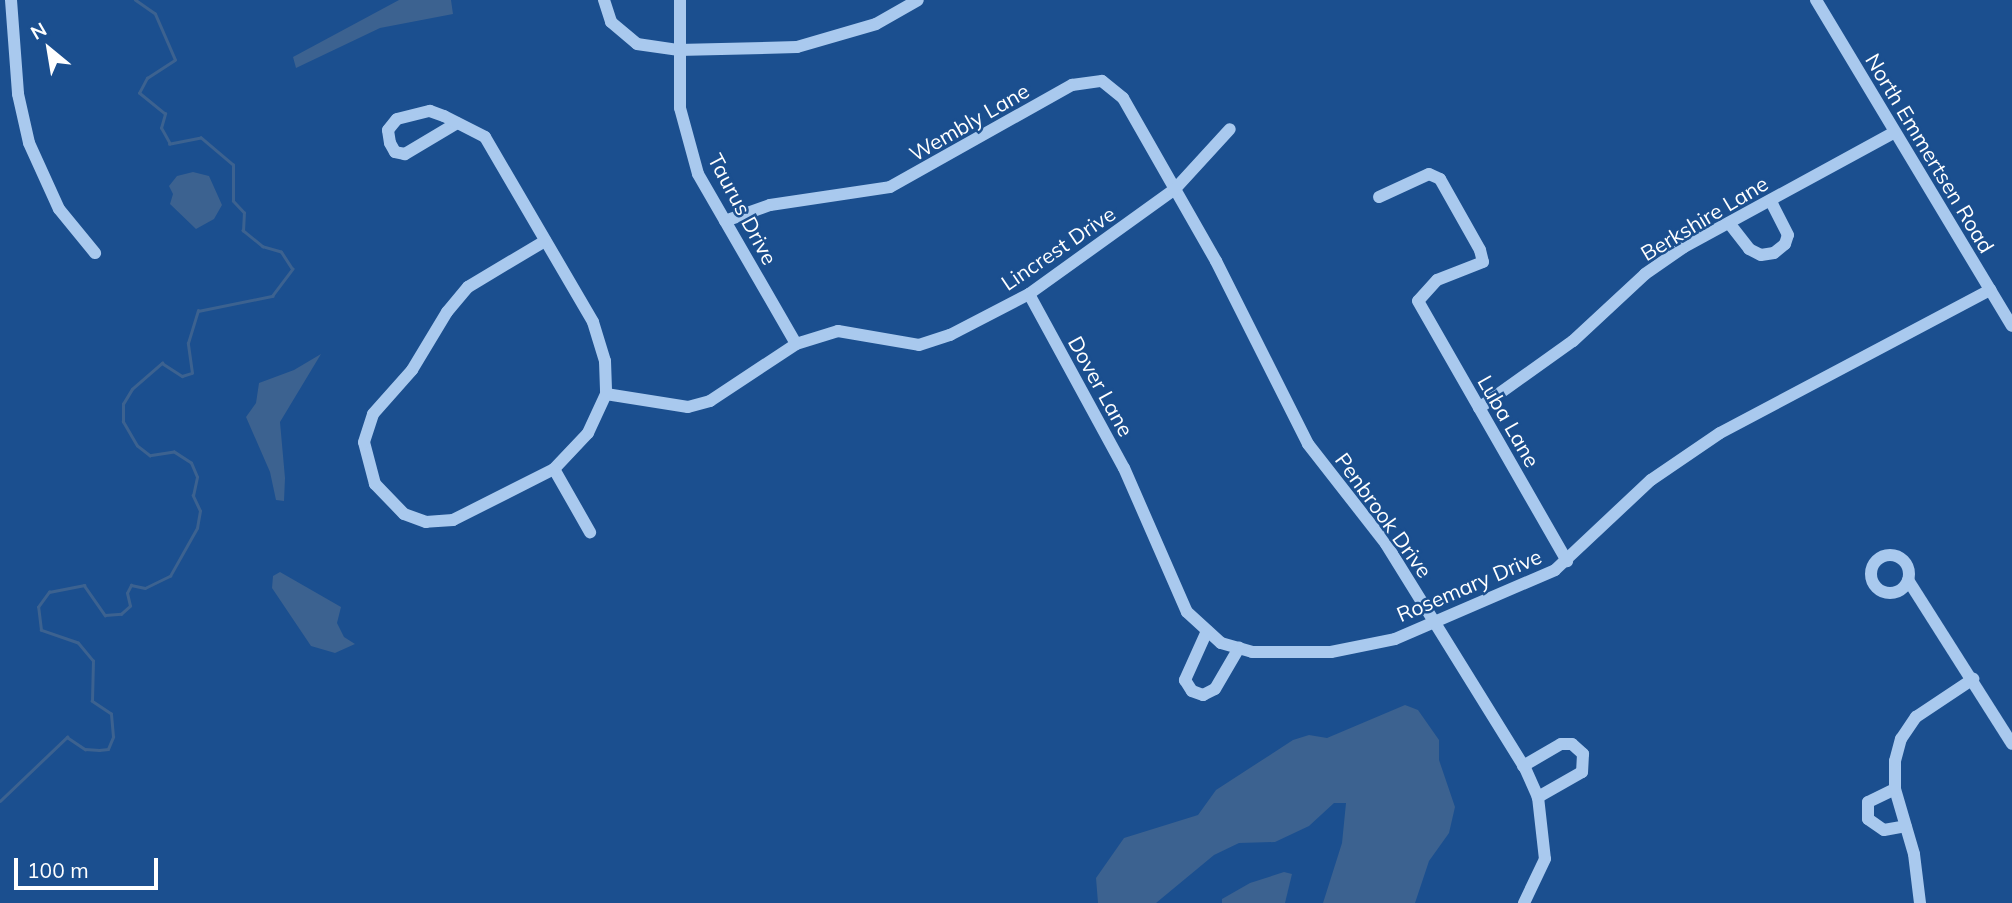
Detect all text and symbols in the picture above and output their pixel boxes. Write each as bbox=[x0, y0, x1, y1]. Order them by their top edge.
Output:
north arrow bbox=[14, 14, 84, 84]
text: N bbox=[26, 17, 51, 45]
street label: North Emmertsen Road bbox=[1860, 49, 2000, 257]
street label: Wembly Lane bbox=[905, 78, 1033, 166]
street label: Taurus Drive bbox=[703, 149, 783, 269]
street label: Berkshire Lane bbox=[1636, 170, 1772, 266]
street label: Lincrest Drive bbox=[996, 201, 1120, 295]
street label: Dover Lane bbox=[1063, 331, 1139, 441]
street label: Luba Lane bbox=[1473, 371, 1545, 471]
street label: Penbrook Drive bbox=[1330, 448, 1438, 582]
street label: Rosemary Drive bbox=[1393, 543, 1545, 627]
scale bar bbox=[18, 844, 161, 888]
text: 100 m bbox=[27, 857, 89, 883]

